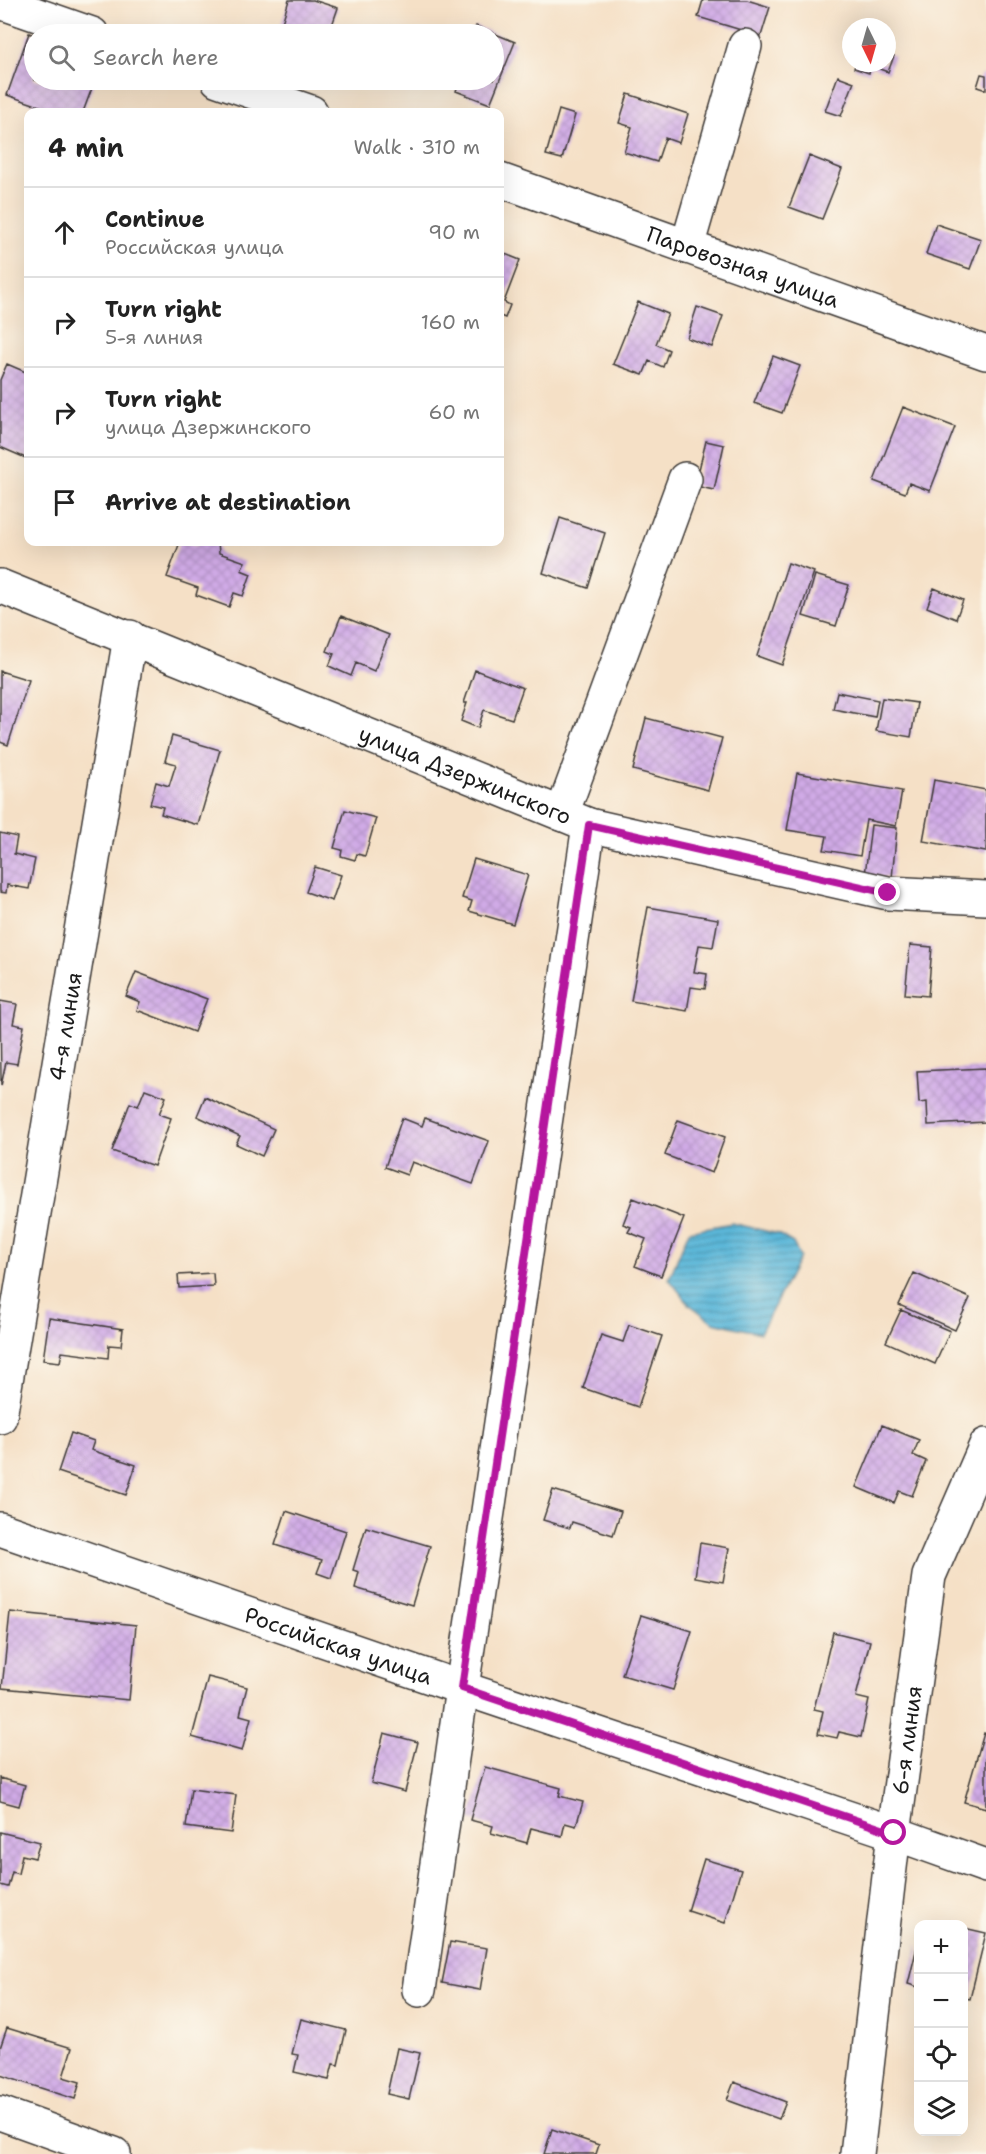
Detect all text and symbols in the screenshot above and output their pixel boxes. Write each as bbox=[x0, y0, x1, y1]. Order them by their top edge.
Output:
north arrow bbox=[842, 18, 896, 72]
search box bbox=[24, 24, 504, 90]
icon: search bbox=[45, 41, 78, 74]
text: Search here bbox=[93, 43, 219, 72]
text: 4 min bbox=[48, 130, 124, 165]
text: Walk · 310 m bbox=[354, 134, 480, 160]
text: Continue bbox=[105, 205, 205, 234]
icon: ahead bbox=[48, 216, 81, 249]
text: 90 m bbox=[428, 219, 480, 245]
street label: Паровозная улица bbox=[643, 219, 843, 314]
text: Российская улица bbox=[105, 234, 284, 260]
text: Turn right bbox=[105, 295, 222, 324]
icon: right bbox=[48, 306, 81, 339]
text: 160 m bbox=[421, 309, 480, 335]
text: 5-я линия bbox=[105, 324, 203, 350]
text: Turn right bbox=[105, 385, 222, 414]
icon: right bbox=[48, 396, 81, 429]
text: 60 m bbox=[428, 399, 480, 425]
text: улица Дзержинского bbox=[105, 414, 311, 440]
icon: arrive bbox=[48, 486, 81, 519]
text: Arrive at destination bbox=[105, 488, 351, 517]
street label: улица Дзержинского bbox=[355, 719, 576, 831]
route end bbox=[874, 879, 900, 905]
street label: 4-я линия bbox=[42, 970, 88, 1083]
street label: Российская улица bbox=[241, 1600, 437, 1691]
street label: 6-я линия bbox=[885, 1684, 928, 1796]
route start bbox=[880, 1819, 906, 1845]
map controls bbox=[914, 1920, 968, 2136]
button: + bbox=[914, 1920, 968, 1974]
button: − bbox=[914, 1974, 968, 2028]
button: locate bbox=[914, 2028, 968, 2082]
button: layers bbox=[914, 2082, 968, 2136]

